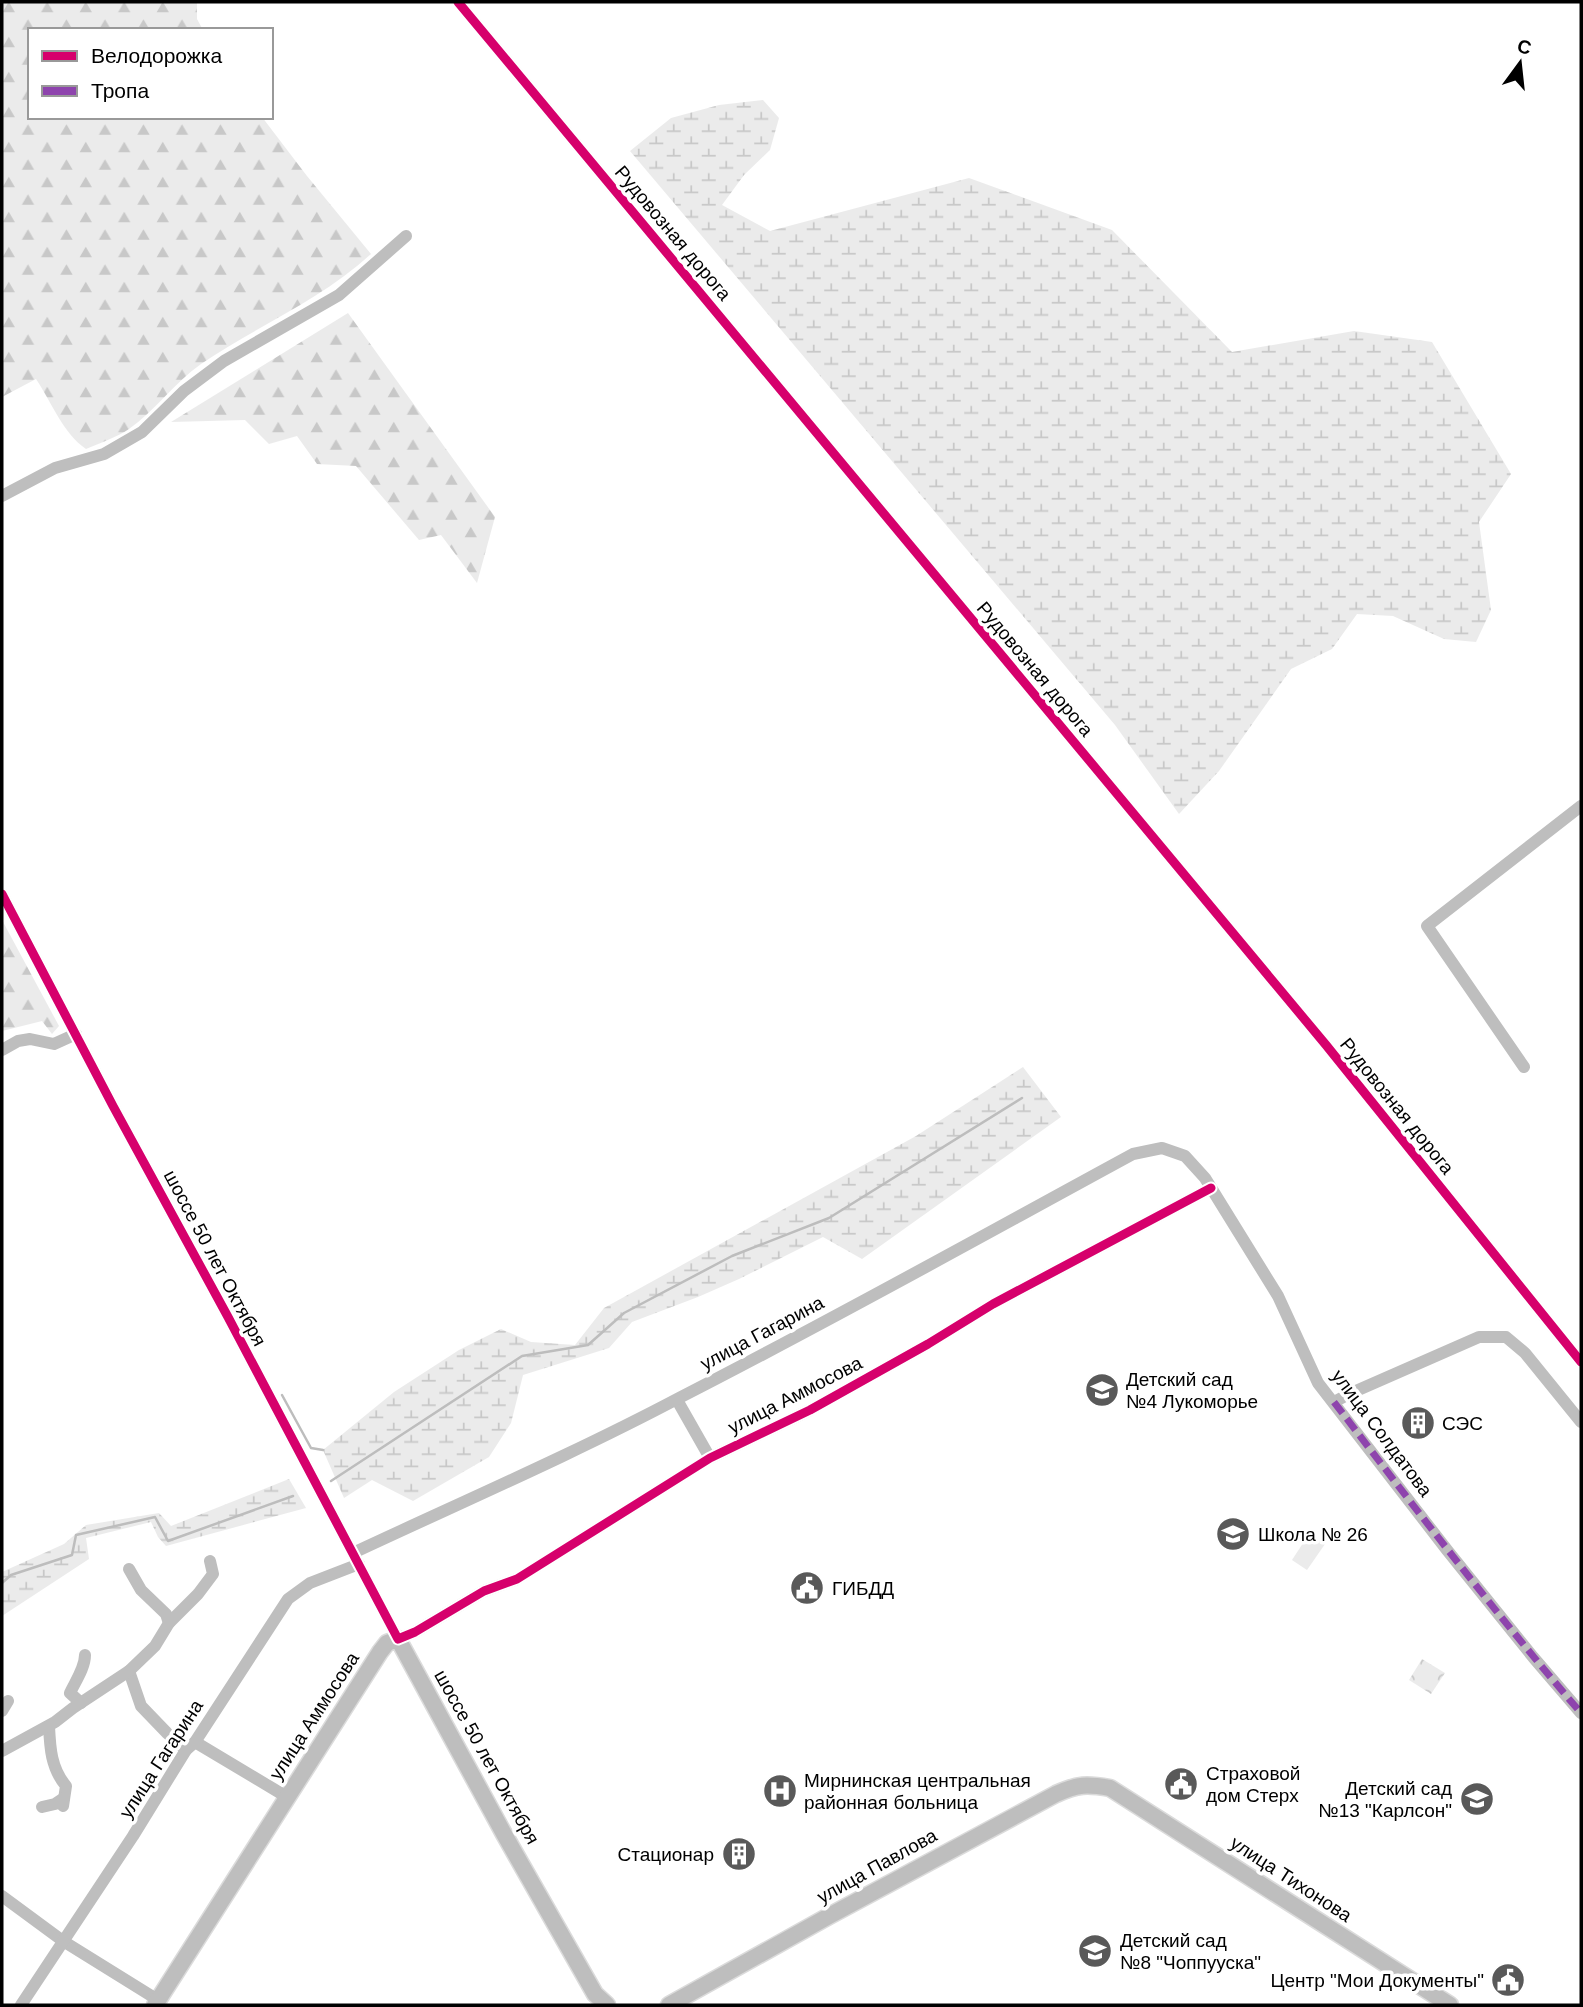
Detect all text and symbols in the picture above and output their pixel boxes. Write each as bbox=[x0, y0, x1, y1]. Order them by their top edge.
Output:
legend bbox=[28, 28, 273, 119]
north arrow bbox=[1485, 28, 1555, 98]
text: С bbox=[1515, 35, 1534, 59]
text: Велодорожка bbox=[91, 44, 222, 67]
text: Тропа bbox=[91, 79, 149, 102]
street label: Рудовозная дорога bbox=[611, 162, 736, 305]
street label: Рудовозная дорога bbox=[973, 598, 1098, 741]
street label: Рудовозная дорога bbox=[1336, 1034, 1458, 1178]
street label: шоссе 50 лет Октября bbox=[160, 1167, 270, 1349]
street label: улица Гагарина bbox=[697, 1291, 828, 1374]
street label: улица Аммосова bbox=[724, 1352, 866, 1438]
street label: улица Солдатова bbox=[1328, 1365, 1437, 1501]
place label: Детский сад №4 Лукоморье bbox=[1126, 1369, 1258, 1412]
school or university icon: Детский сад №4 Лукоморье bbox=[1083, 1371, 1121, 1409]
building icon: СЭС bbox=[1399, 1404, 1437, 1442]
place label: СЭС bbox=[1442, 1413, 1483, 1434]
school or university icon: Школа № 26 bbox=[1214, 1515, 1252, 1553]
place label: Школа № 26 bbox=[1258, 1524, 1368, 1545]
public building icon: ГИБДД bbox=[788, 1569, 826, 1607]
place label: ГИБДД bbox=[832, 1578, 894, 1599]
street label: улица Аммосова bbox=[265, 1648, 363, 1784]
street label: шоссе 50 лет Октября bbox=[430, 1666, 544, 1848]
street label: улица Гагарина bbox=[115, 1696, 207, 1822]
place label: Страховой дом Стерх bbox=[1206, 1763, 1300, 1806]
public building icon: Страховой дом Стерх bbox=[1162, 1765, 1200, 1803]
place label: Мирнинская центральная районная больница bbox=[804, 1770, 1031, 1813]
hospital icon: Мирнинская центральная районная больница bbox=[761, 1772, 799, 1810]
place label: Детский сад №13 "Карлсон" bbox=[1318, 1778, 1452, 1821]
school or university icon: Детский сад №13 "Карлсон" bbox=[1458, 1780, 1496, 1818]
street label: улица Павлова bbox=[813, 1824, 941, 1908]
street label: улица Тихонова bbox=[1226, 1832, 1356, 1926]
building icon: Стационар bbox=[720, 1835, 758, 1873]
place label: Стационар bbox=[618, 1844, 714, 1865]
place label: Детский сад №8 "Чоппууска" bbox=[1120, 1930, 1261, 1973]
school or university icon: Детский сад №8 "Чоппууска" bbox=[1076, 1932, 1114, 1970]
public building icon: Центр "Мои Документы" bbox=[1489, 1961, 1527, 1999]
place label: Центр "Мои Документы" bbox=[1270, 1970, 1484, 1991]

